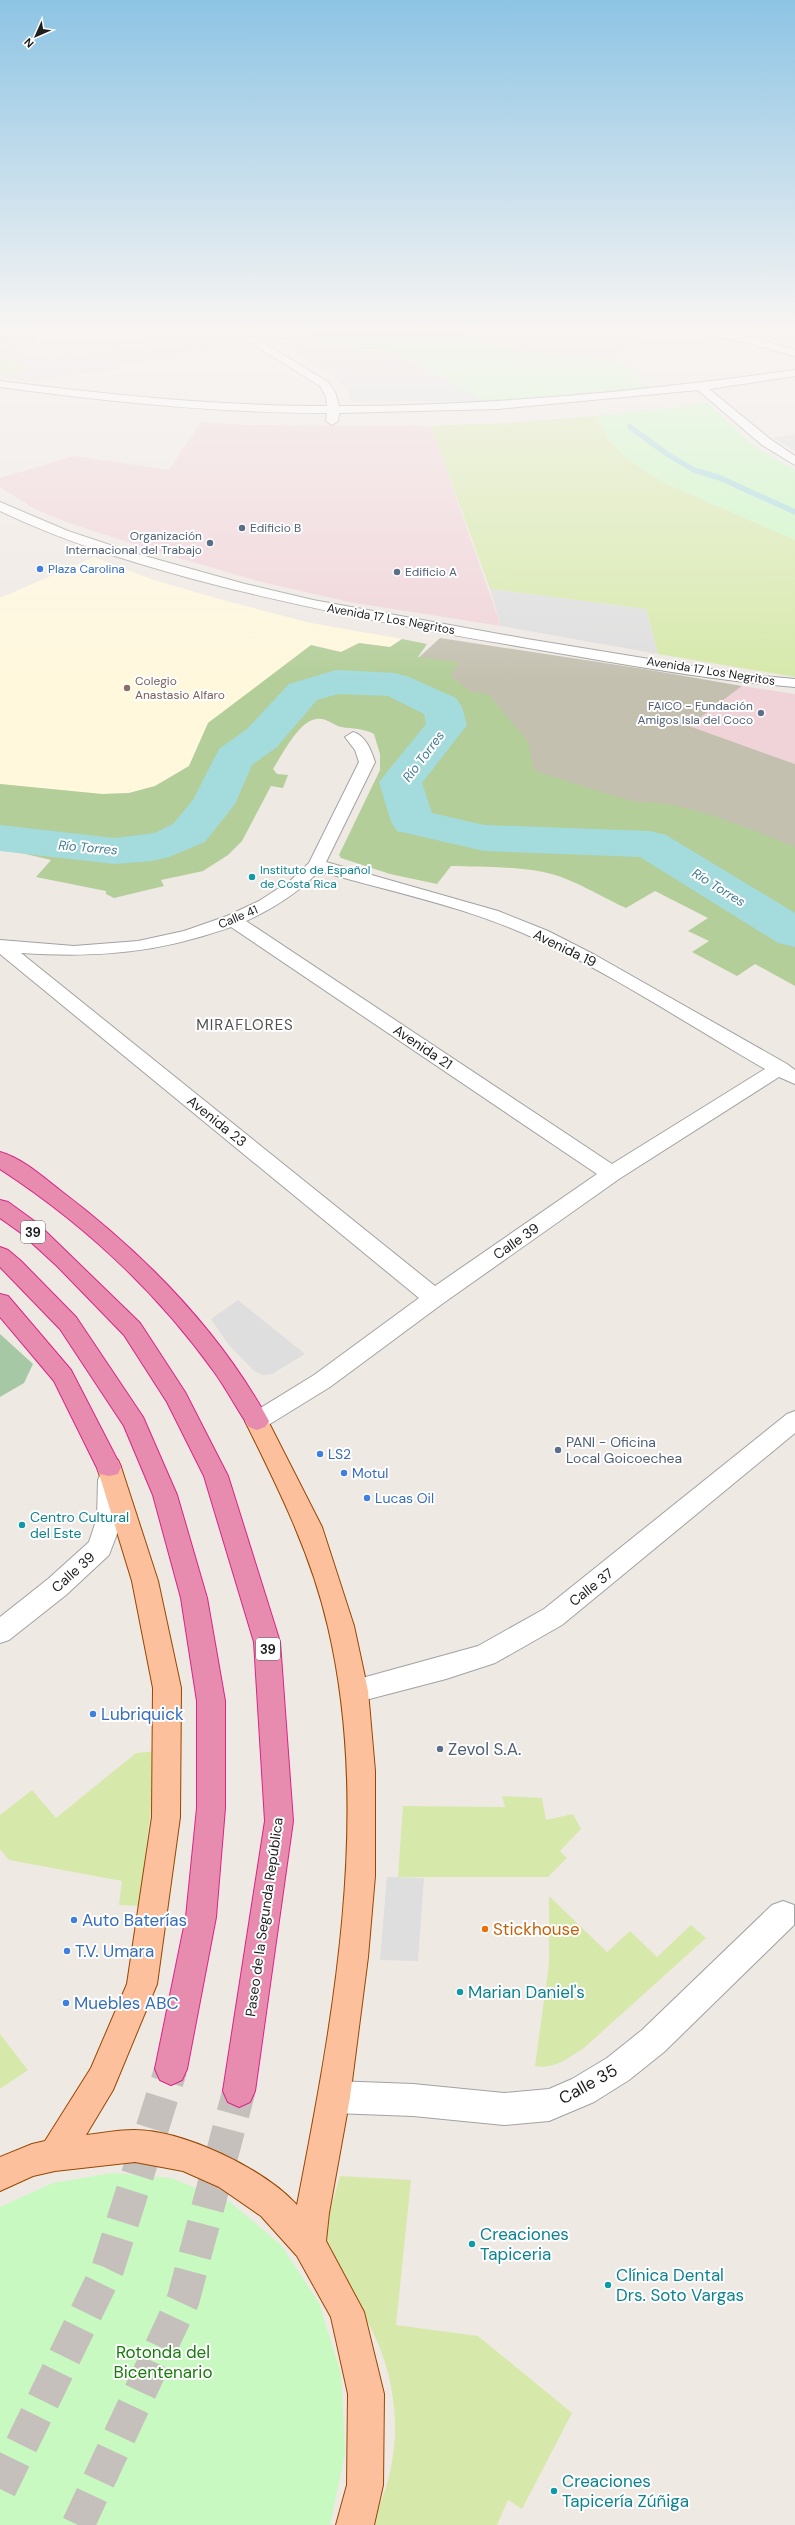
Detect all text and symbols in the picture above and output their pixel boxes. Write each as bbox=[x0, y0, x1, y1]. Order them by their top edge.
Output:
north arrow bbox=[16, 16, 56, 56]
text: N bbox=[21, 35, 37, 51]
place label: Edificio B bbox=[250, 520, 301, 536]
marker: Edificio B bbox=[237, 523, 247, 533]
place label: Organización Internacional del Trabajo bbox=[66, 528, 202, 558]
marker: Organización Internacional del Trabajo bbox=[205, 538, 215, 548]
place label: Plaza Carolina bbox=[48, 561, 125, 577]
marker: Plaza Carolina bbox=[35, 564, 45, 574]
place label: Edificio A bbox=[405, 564, 457, 580]
marker: Edificio A bbox=[392, 567, 402, 577]
street label: Avenida 17 Los Negritos bbox=[326, 600, 456, 638]
street label: Avenida 17 Los Negritos bbox=[646, 653, 776, 689]
place label: Colegio Anastasio Alfaro bbox=[135, 673, 225, 703]
marker: Colegio Anastasio Alfaro bbox=[122, 683, 132, 693]
place label: FAICO - Fundación Amigos Isla del Coco bbox=[638, 698, 753, 728]
marker: FAICO - Fundación Amigos Isla del Coco bbox=[756, 708, 766, 718]
water label: Río Torres bbox=[399, 727, 448, 785]
water label: Río Torres bbox=[58, 836, 118, 859]
place label: Instituto de Español de Costa Rica bbox=[260, 862, 371, 892]
water label: Río Torres bbox=[689, 864, 749, 910]
marker: Instituto de Español de Costa Rica bbox=[247, 872, 257, 882]
street label: Calle 41 bbox=[216, 902, 260, 932]
street label: Avenida 19 bbox=[530, 925, 600, 971]
district label: MIRAFLORES bbox=[196, 1015, 294, 1035]
street label: Avenida 21 bbox=[390, 1021, 456, 1073]
street label: Avenida 23 bbox=[184, 1092, 250, 1150]
street label: Calle 39 bbox=[489, 1219, 543, 1263]
road number: 39 bbox=[21, 1221, 45, 1243]
place label: PANI - Oficina Local Goicoechea bbox=[566, 1433, 682, 1467]
place label: LS2 bbox=[328, 1445, 351, 1463]
marker: PANI - Oficina Local Goicoechea bbox=[553, 1445, 563, 1455]
marker: LS2 bbox=[315, 1449, 325, 1459]
place label: Motul bbox=[352, 1464, 388, 1482]
marker: Motul bbox=[339, 1468, 349, 1478]
place label: Lucas Oil bbox=[375, 1489, 434, 1507]
marker: Lucas Oil bbox=[362, 1493, 372, 1503]
place label: Centro Cultural del Este bbox=[30, 1508, 129, 1542]
marker: Centro Cultural del Este bbox=[17, 1520, 27, 1530]
street label: Calle 39 bbox=[48, 1548, 99, 1596]
street label: Calle 37 bbox=[565, 1564, 617, 1610]
road number: 39 bbox=[256, 1638, 280, 1660]
place label: Lubriquick bbox=[101, 1703, 184, 1725]
marker: Lubriquick bbox=[88, 1709, 98, 1719]
place label: Zevol S.A. bbox=[448, 1738, 521, 1760]
marker: Zevol S.A. bbox=[435, 1744, 445, 1754]
street label: Paseo de la Segunda República bbox=[241, 1816, 287, 2018]
place label: Auto Baterías bbox=[82, 1909, 187, 1931]
marker: Auto Baterías bbox=[69, 1915, 79, 1925]
place label: Stickhouse bbox=[493, 1918, 580, 1940]
marker: Stickhouse bbox=[480, 1924, 490, 1934]
place label: T.V. Umara bbox=[75, 1940, 154, 1962]
marker: T.V. Umara bbox=[62, 1946, 72, 1956]
place label: Marian Daniel's bbox=[468, 1981, 585, 2003]
marker: Marian Daniel's bbox=[455, 1987, 465, 1997]
place label: Muebles ABC bbox=[74, 1992, 179, 2014]
marker: Muebles ABC bbox=[61, 1998, 71, 2008]
street label: Calle 35 bbox=[555, 2059, 621, 2109]
place label: Creaciones Tapiceria bbox=[480, 2223, 569, 2265]
marker: Creaciones Tapiceria bbox=[467, 2239, 477, 2249]
place label: Clínica Dental Drs. Soto Vargas bbox=[616, 2264, 744, 2306]
marker: Clínica Dental Drs. Soto Vargas bbox=[603, 2280, 613, 2290]
park label: Rotonda del Bicentenario bbox=[113, 2341, 213, 2383]
place label: Creaciones Tapicería Zúñiga bbox=[562, 2470, 689, 2512]
marker: Creaciones Tapicería Zúñiga bbox=[549, 2486, 559, 2496]

